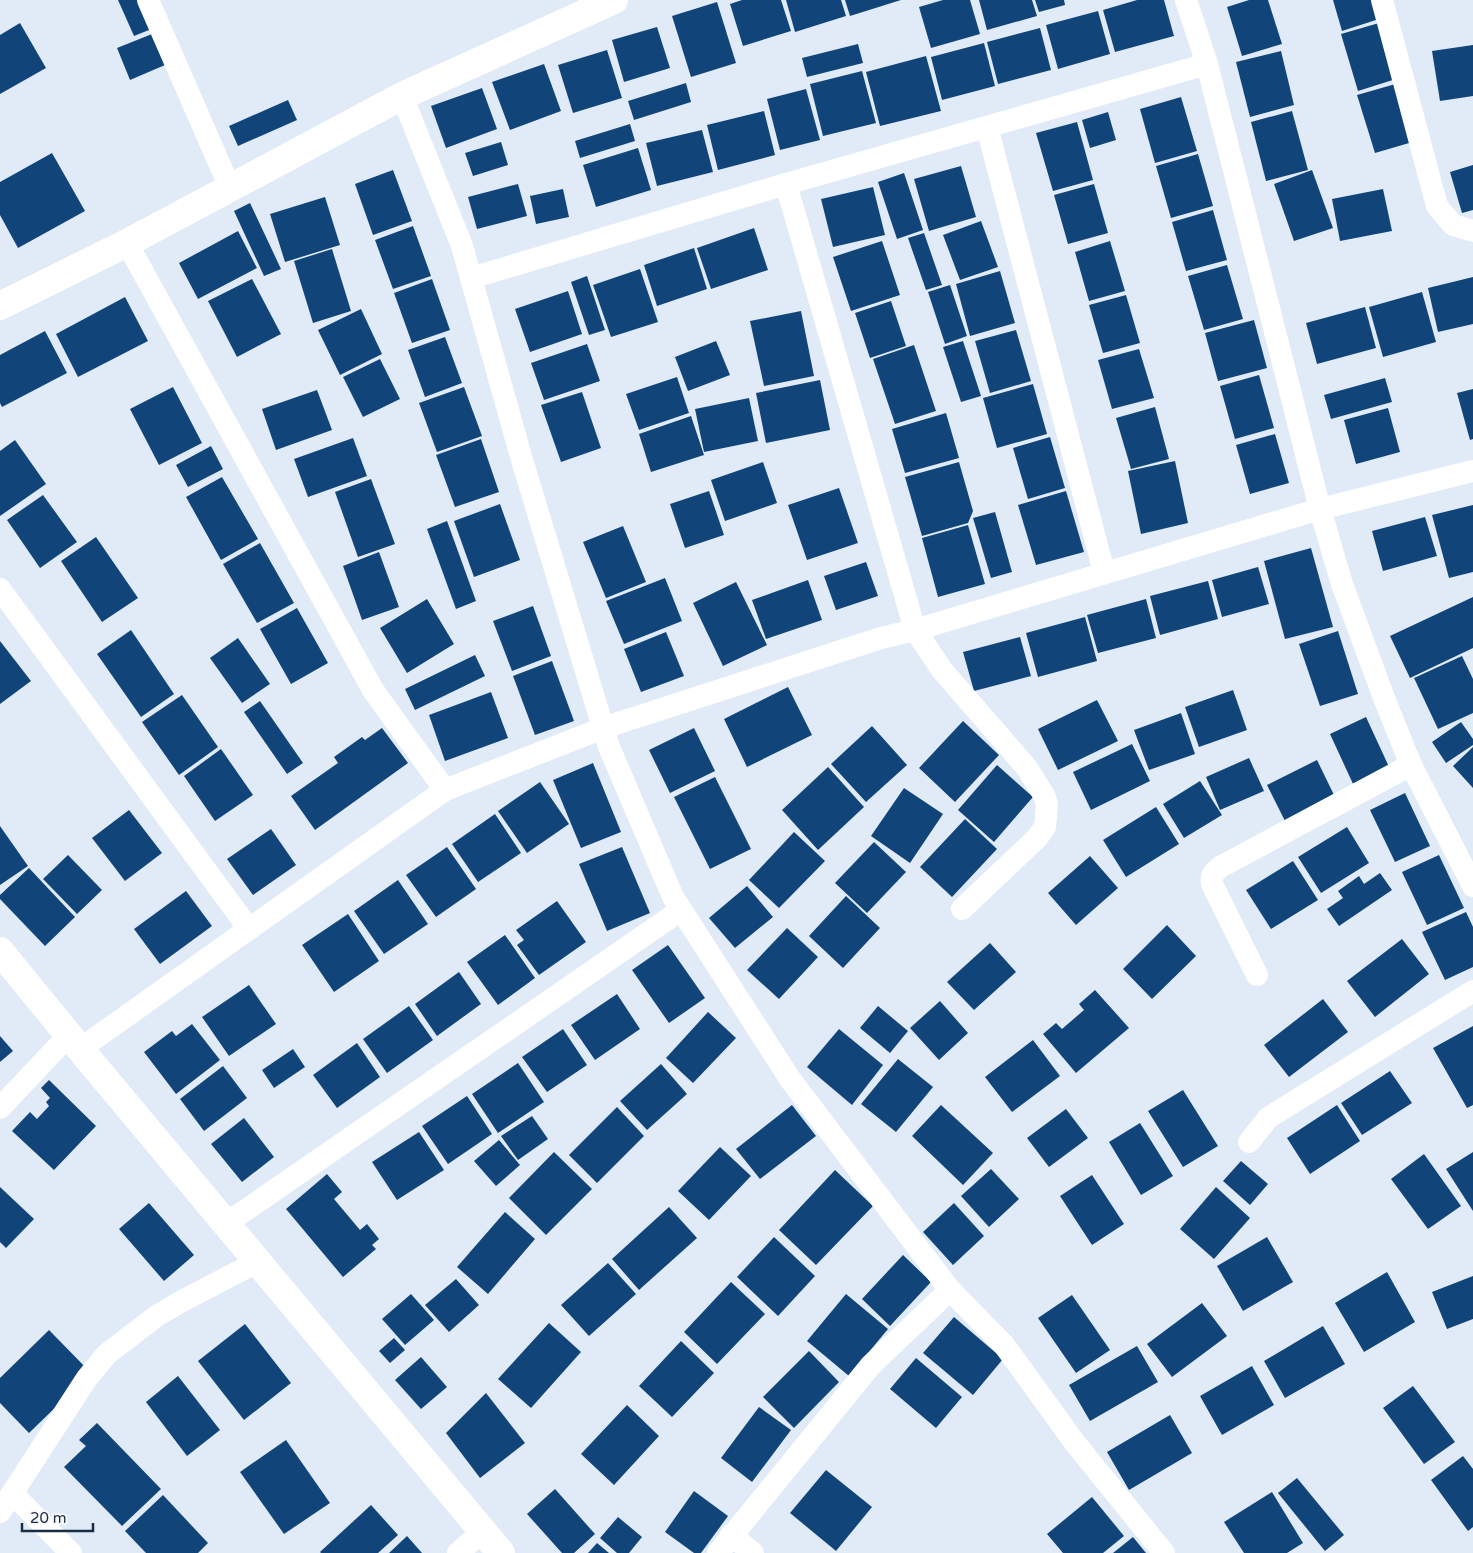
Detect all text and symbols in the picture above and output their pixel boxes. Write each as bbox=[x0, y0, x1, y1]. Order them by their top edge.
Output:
scale bar bbox=[22, 1500, 94, 1532]
text: 20 m bbox=[30, 1509, 67, 1527]

